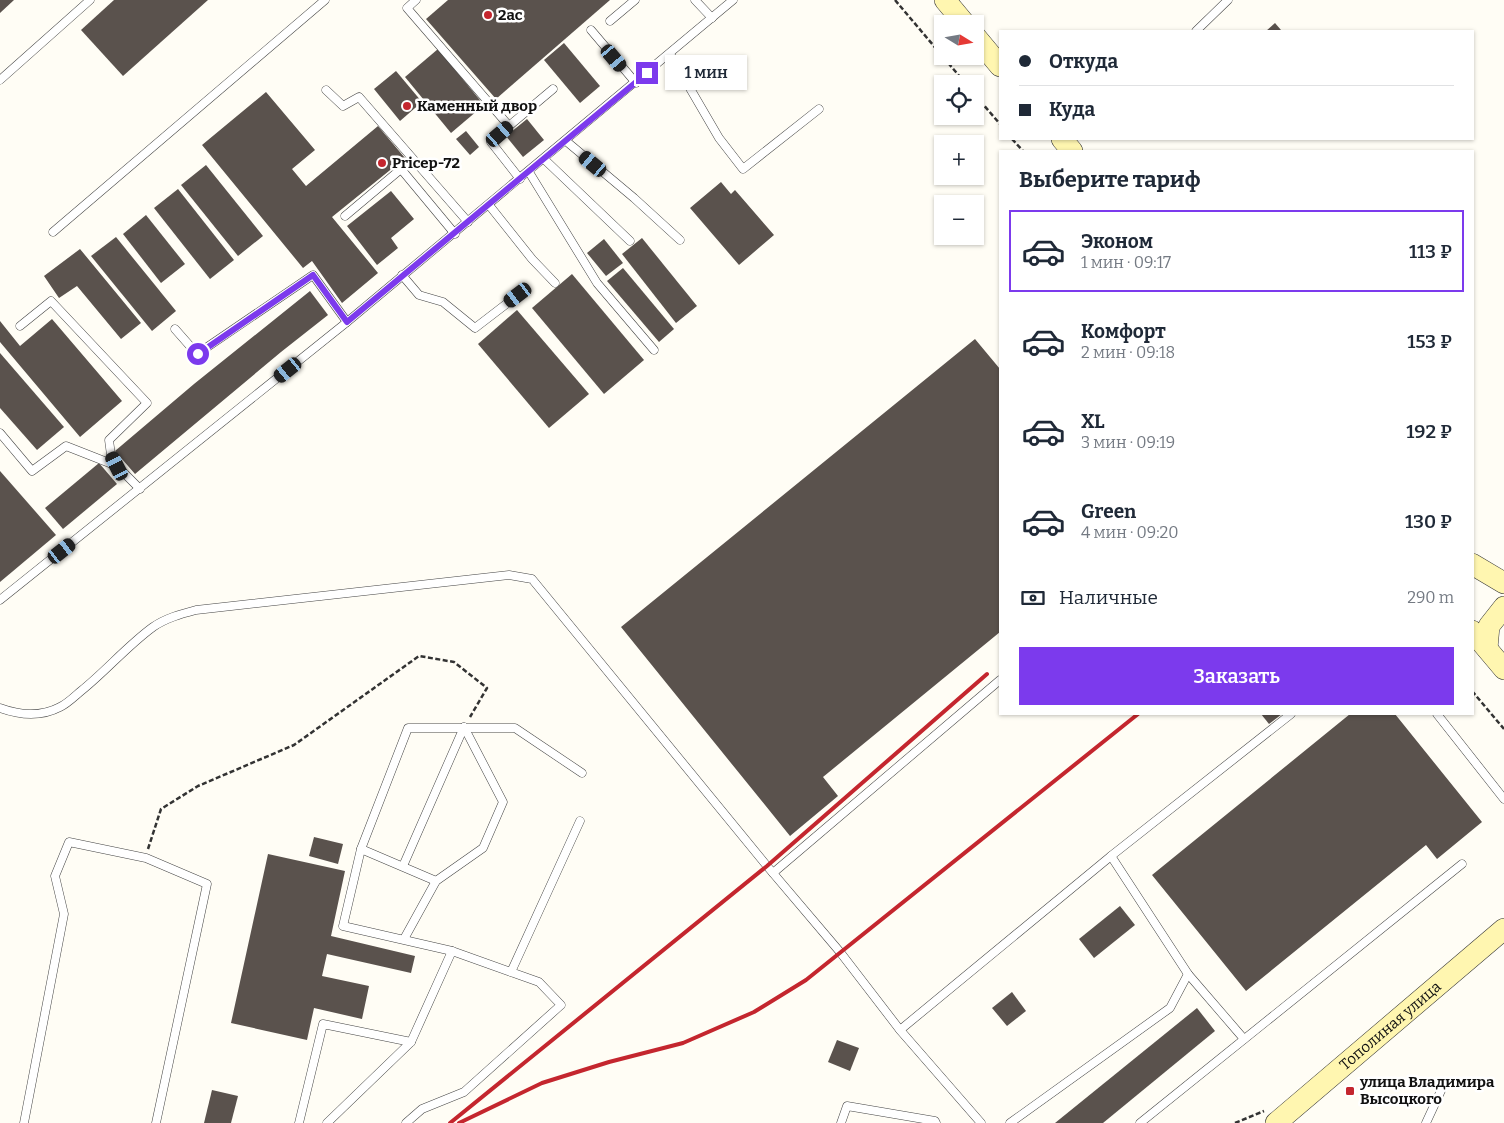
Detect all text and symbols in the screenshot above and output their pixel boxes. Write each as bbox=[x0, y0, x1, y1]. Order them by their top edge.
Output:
place label: 2ас bbox=[498, 6, 523, 24]
marker: 2ас bbox=[482, 9, 494, 21]
north arrow bbox=[934, 15, 984, 65]
map controls bbox=[934, 15, 984, 245]
car bbox=[598, 42, 629, 74]
text: Откуда bbox=[1049, 50, 1118, 73]
callout: 1 мин bbox=[664, 56, 747, 90]
route end bbox=[636, 62, 658, 84]
text: 1 мин bbox=[684, 63, 728, 82]
button: locate bbox=[934, 75, 984, 125]
place label: Каменный двор bbox=[417, 97, 537, 115]
text: Куда bbox=[1049, 98, 1095, 121]
marker: Каменный двор bbox=[401, 100, 413, 112]
car bbox=[483, 118, 516, 150]
button: + bbox=[934, 135, 984, 185]
car bbox=[576, 149, 609, 179]
place label: Pricep-72 bbox=[392, 154, 460, 172]
marker: Pricep-72 bbox=[376, 157, 388, 169]
text: Выберите тариф bbox=[1019, 166, 1200, 193]
button: − bbox=[934, 195, 984, 245]
icon: car bbox=[1021, 229, 1066, 274]
text: Эконом bbox=[1081, 230, 1153, 253]
text: 113 ₽ bbox=[1409, 240, 1452, 263]
text: 1 мин · 09:17 bbox=[1081, 253, 1171, 272]
car bbox=[501, 280, 534, 310]
icon: car bbox=[1021, 319, 1066, 364]
text: Комфорт bbox=[1081, 320, 1166, 343]
text: 153 ₽ bbox=[1407, 330, 1452, 353]
route start bbox=[187, 343, 209, 365]
text: 2 мин · 09:18 bbox=[1081, 343, 1175, 362]
car bbox=[271, 355, 304, 385]
icon: car bbox=[1021, 409, 1066, 454]
text: XL bbox=[1081, 410, 1105, 433]
text: 192 ₽ bbox=[1406, 420, 1452, 443]
text: 3 мин · 09:19 bbox=[1081, 433, 1175, 452]
car bbox=[103, 449, 130, 483]
icon: car bbox=[1021, 499, 1066, 544]
text: Green bbox=[1081, 500, 1136, 523]
text: 130 ₽ bbox=[1405, 510, 1452, 533]
text: 4 мин · 09:20 bbox=[1081, 523, 1179, 542]
car bbox=[45, 536, 78, 566]
icon: cash bbox=[1019, 584, 1047, 612]
text: Наличные bbox=[1059, 586, 1158, 609]
text: 290 m bbox=[1407, 588, 1454, 607]
button: Заказать bbox=[1019, 647, 1454, 705]
street label: Тополиная улица bbox=[1336, 978, 1445, 1074]
place label: улица Владимира Высоцкого bbox=[1359, 1073, 1495, 1108]
marker: улица Владимира Высоцкого bbox=[1344, 1085, 1356, 1097]

